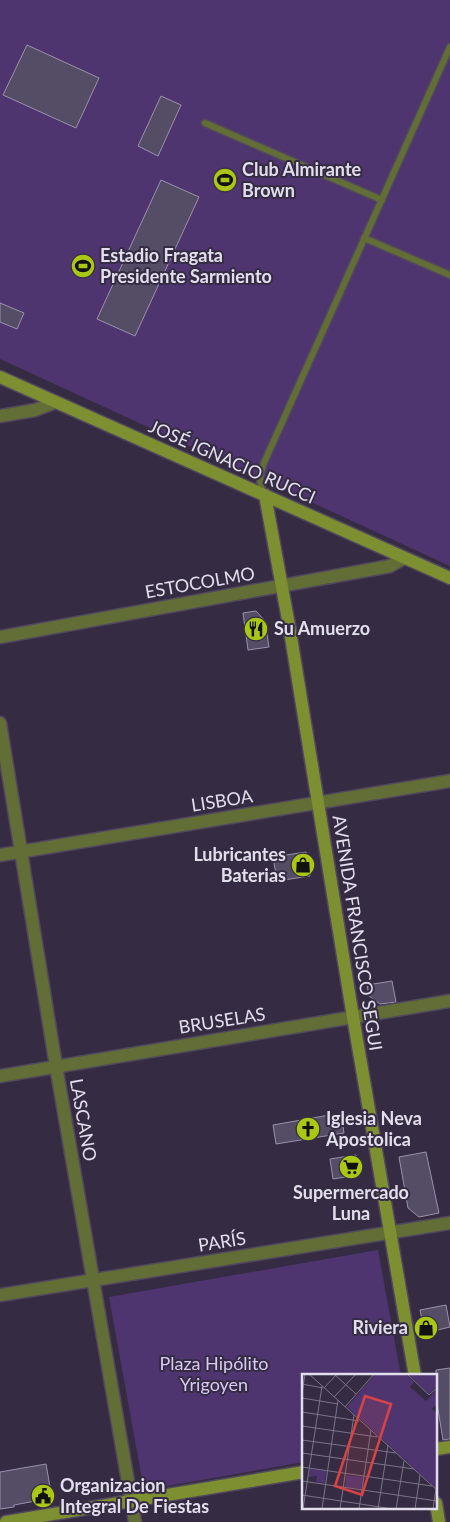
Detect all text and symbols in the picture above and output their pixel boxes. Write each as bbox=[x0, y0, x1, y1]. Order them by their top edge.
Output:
place label: Club Almirante Brown bbox=[242, 158, 362, 201]
sports icon: Club Almirante Brown bbox=[212, 167, 238, 193]
place label: Estadio Fragata Presidente Sarmiento bbox=[100, 244, 272, 287]
sports icon: Estadio Fragata Presidente Sarmiento bbox=[70, 253, 96, 279]
street label: JOSÉ IGNACIO RUCCI bbox=[146, 414, 319, 508]
street label: ESTOCOLMO bbox=[143, 562, 256, 603]
restaurant icon: Su Amuerzo bbox=[243, 616, 269, 642]
place label: Su Amuerzo bbox=[274, 617, 370, 639]
street label: LISBOA bbox=[190, 784, 255, 816]
street label: AVENIDA FRANCISCO SEGUI bbox=[328, 813, 388, 1052]
place label: Lubricantes Baterias bbox=[193, 843, 286, 886]
shop icon: Lubricantes Baterias bbox=[290, 852, 316, 878]
street label: BRUSELAS bbox=[177, 1002, 267, 1038]
street label: LASCANO bbox=[66, 1077, 102, 1163]
place label: Iglesia Neva Apostolica bbox=[325, 1107, 422, 1150]
church icon: Iglesia Neva Apostolica bbox=[295, 1116, 321, 1142]
supermarket icon: Supermercado Luna bbox=[338, 1154, 364, 1180]
place label: Supermercado Luna bbox=[293, 1181, 409, 1224]
street label: PARÍS bbox=[196, 1226, 247, 1256]
shop icon: Riviera bbox=[413, 1315, 439, 1341]
place label: Riviera bbox=[353, 1316, 408, 1338]
park label: Plaza Hipólito Yrigoyen bbox=[159, 1352, 269, 1395]
inset map bbox=[302, 1374, 438, 1510]
place label: Organizacion Integral De Fiestas bbox=[60, 1474, 209, 1517]
public building icon: Organizacion Integral De Fiestas bbox=[30, 1483, 56, 1509]

